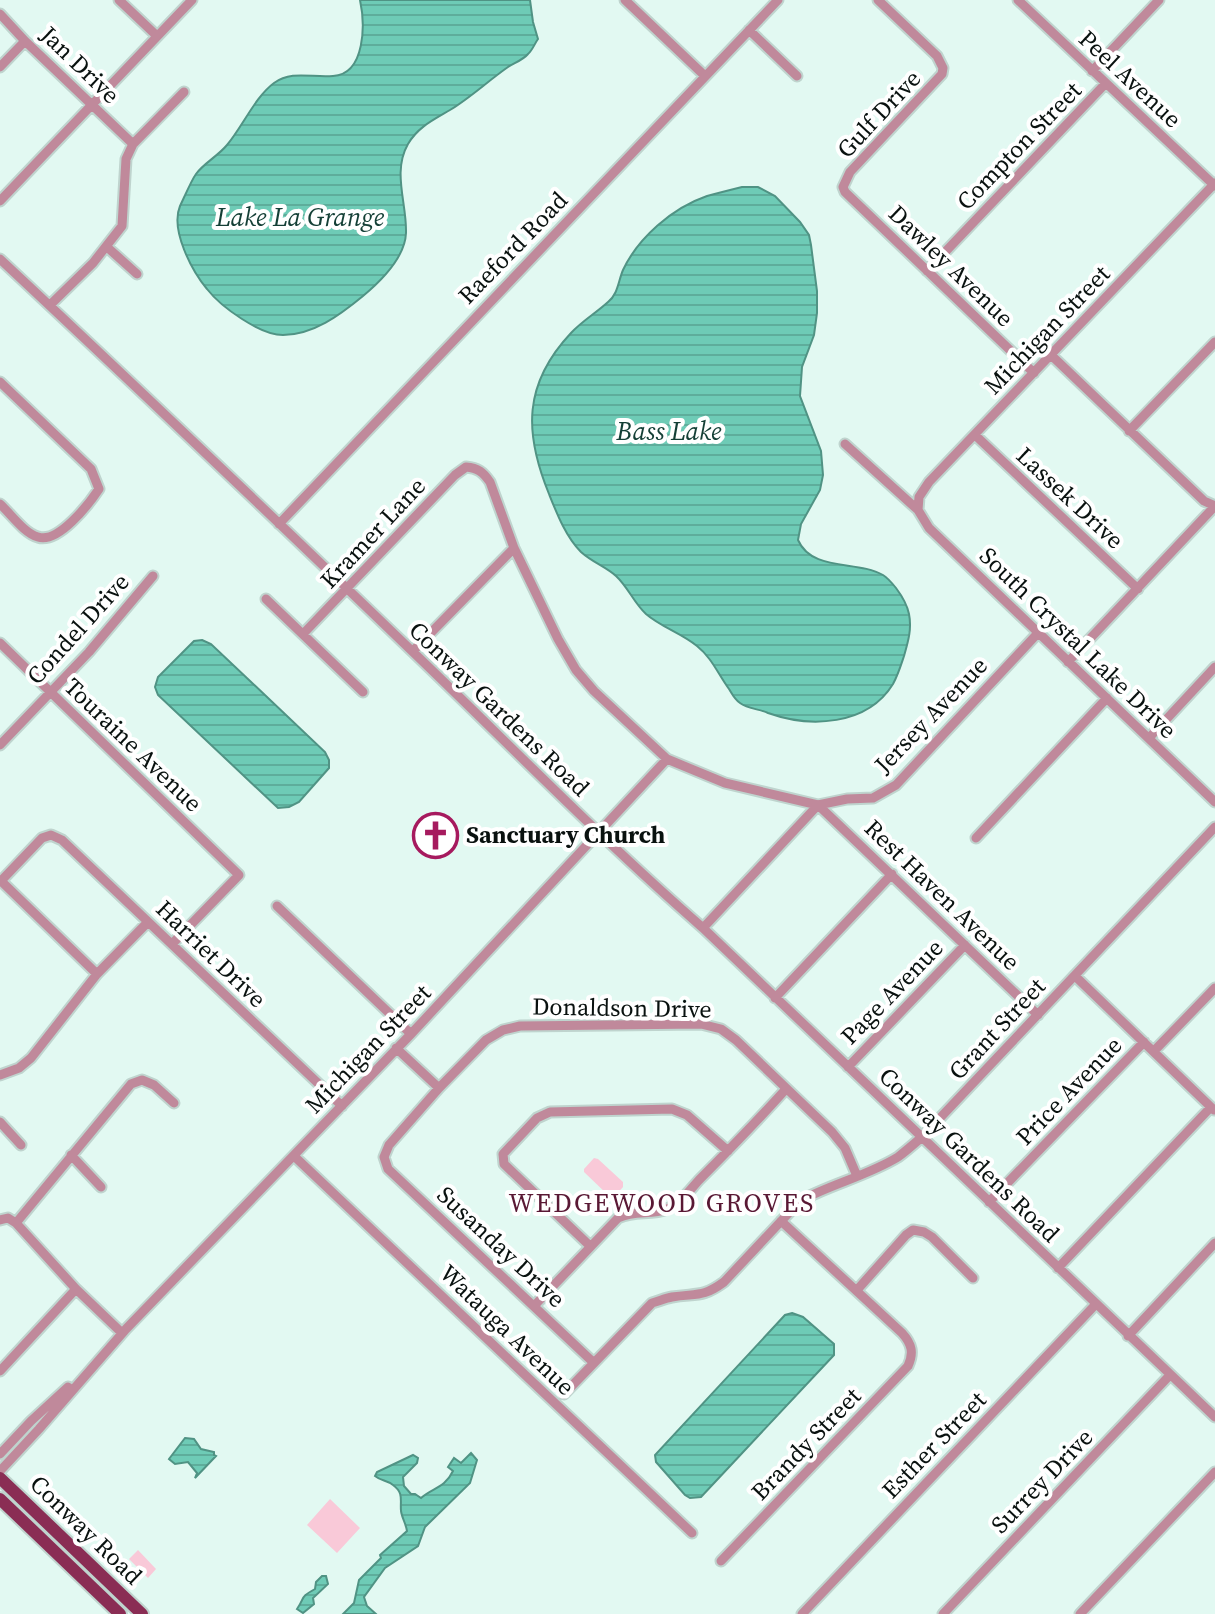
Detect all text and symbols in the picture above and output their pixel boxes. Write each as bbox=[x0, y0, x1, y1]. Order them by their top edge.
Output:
street label: Jan Drive bbox=[33, 18, 127, 111]
street label: Peel Avenue bbox=[1072, 22, 1189, 135]
street label: Gulf Drive bbox=[829, 62, 928, 165]
street label: Compton Street bbox=[949, 74, 1088, 217]
street label: Raeford Road bbox=[451, 184, 575, 311]
street label: Dawley Avenue bbox=[881, 197, 1021, 334]
water label: Lake La Grange bbox=[215, 199, 385, 235]
street label: Michigan Street bbox=[976, 258, 1117, 402]
water label: Bass Lake bbox=[615, 413, 722, 449]
street label: Lassek Drive bbox=[1009, 439, 1131, 556]
street label: Kramer Lane bbox=[313, 470, 433, 595]
street label: South Crystal Lake Drive bbox=[972, 540, 1184, 746]
street label: Condel Drive bbox=[19, 566, 136, 691]
street label: Conway Gardens Road bbox=[402, 614, 597, 804]
street label: Jersey Avenue bbox=[866, 649, 995, 781]
street label: Touraine Avenue bbox=[57, 670, 210, 819]
church icon: Sanctuary Church bbox=[411, 811, 459, 859]
street label: Rest Haven Avenue bbox=[857, 812, 1027, 978]
place label: Sanctuary Church bbox=[466, 818, 665, 851]
street label: Harriet Drive bbox=[149, 893, 274, 1015]
street label: Page Avenue bbox=[833, 932, 950, 1052]
street label: Grant Street bbox=[941, 970, 1053, 1087]
street label: Michigan Street bbox=[297, 977, 438, 1121]
street label: Donaldson Drive bbox=[532, 989, 712, 1026]
street label: Price Avenue bbox=[1008, 1029, 1129, 1152]
street label: Conway Gardens Road bbox=[872, 1060, 1067, 1250]
street label: Susanday Drive bbox=[430, 1179, 573, 1315]
district label: WEDGEWOOD GROVES bbox=[509, 1185, 815, 1221]
street label: Watauga Avenue bbox=[433, 1257, 582, 1403]
street label: Brandy Street bbox=[743, 1380, 868, 1507]
street label: Esther Street bbox=[874, 1384, 993, 1505]
street label: Surrey Drive bbox=[983, 1421, 1100, 1540]
street label: Conway Road bbox=[23, 1468, 150, 1592]

